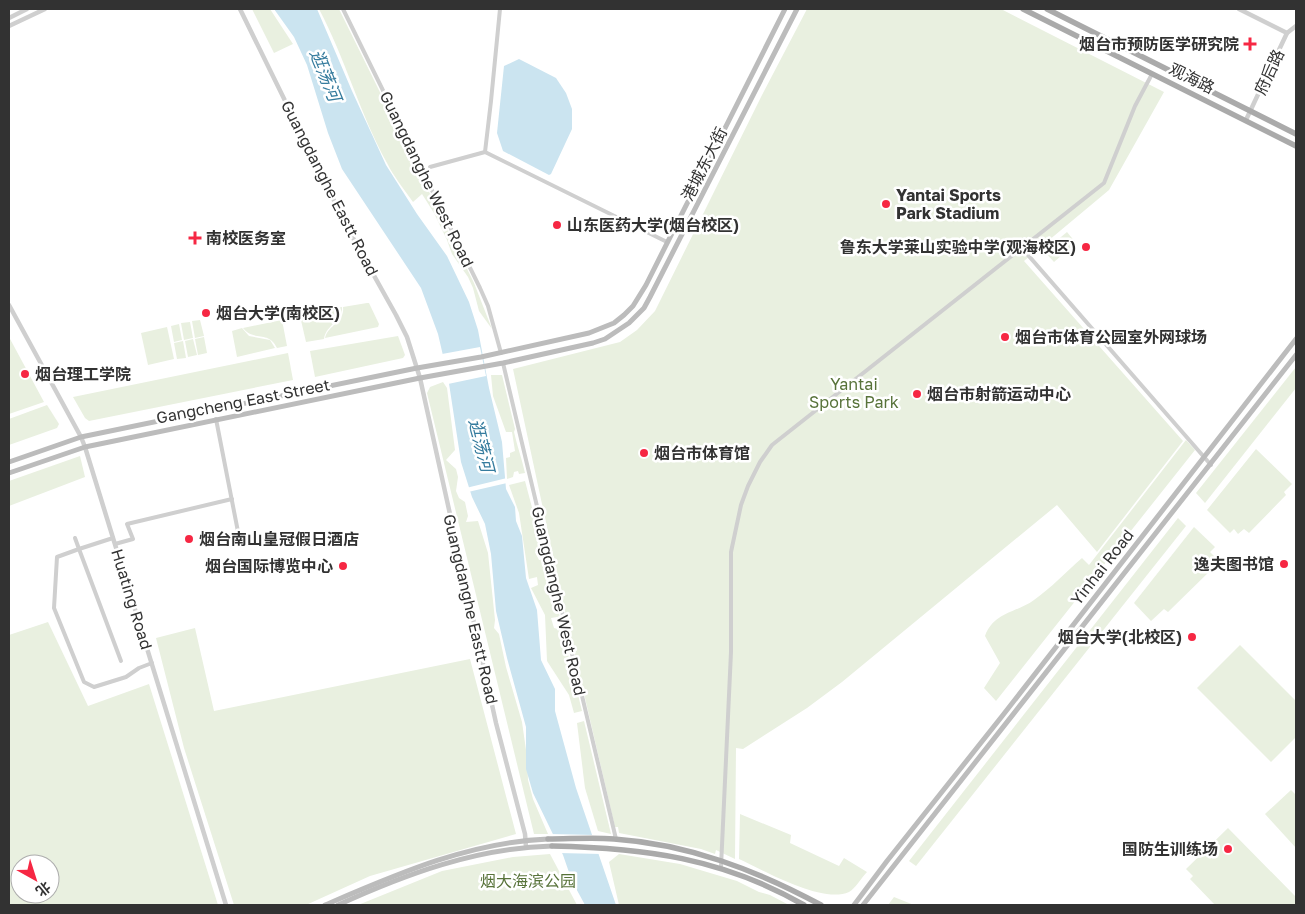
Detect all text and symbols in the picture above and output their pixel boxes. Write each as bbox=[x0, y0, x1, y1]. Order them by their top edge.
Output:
place label: 烟台市预防医学研究院 bbox=[1079, 34, 1239, 54]
marker: 烟台市预防医学研究院 bbox=[1243, 37, 1257, 51]
water label: 逛荡河 bbox=[306, 46, 347, 107]
street label: 府后路 bbox=[1250, 46, 1288, 98]
street label: 观海路 bbox=[1166, 58, 1218, 98]
street label: Guangdanghe West Road bbox=[376, 88, 478, 270]
street label: Guangdanghe Eastt Road bbox=[277, 97, 383, 279]
street label: 港城东大街 bbox=[677, 124, 731, 204]
place label: Yantai Sports Park Stadium bbox=[896, 185, 1001, 223]
marker: Yantai Sports Park Stadium bbox=[880, 198, 892, 210]
place label: 山东医药大学(烟台校区) bbox=[567, 215, 739, 235]
marker: 山东医药大学(烟台校区) bbox=[551, 219, 563, 231]
place label: 南校医务室 bbox=[206, 228, 286, 248]
marker: 南校医务室 bbox=[188, 231, 202, 245]
place label: 鲁东大学莱山实验中学(观海校区) bbox=[840, 237, 1076, 257]
marker: 鲁东大学莱山实验中学(观海校区) bbox=[1080, 241, 1092, 253]
place label: 烟台大学(南校区) bbox=[216, 303, 340, 323]
marker: 烟台大学(南校区) bbox=[200, 307, 212, 319]
place label: 烟台市体育公园室外网球场 bbox=[1015, 327, 1207, 347]
marker: 烟台市体育公园室外网球场 bbox=[999, 331, 1011, 343]
place label: 烟台理工学院 bbox=[35, 364, 131, 384]
marker: 烟台理工学院 bbox=[19, 368, 31, 380]
street label: Gangcheng East Street bbox=[155, 374, 331, 428]
park label: Yantai Sports Park bbox=[809, 374, 899, 412]
place label: 烟台市射箭运动中心 bbox=[927, 384, 1071, 404]
marker: 烟台市射箭运动中心 bbox=[911, 388, 923, 400]
water label: 逛荡河 bbox=[465, 416, 500, 477]
place label: 烟台市体育馆 bbox=[654, 443, 750, 463]
marker: 烟台市体育馆 bbox=[638, 447, 650, 459]
street label: Guangdanghe West Road bbox=[527, 505, 591, 697]
street label: Guangdanghe Eastt Road bbox=[439, 512, 503, 706]
street label: Yinhai Road bbox=[1066, 525, 1138, 609]
place label: 烟台南山皇冠假日酒店 bbox=[199, 529, 359, 549]
marker: 烟台南山皇冠假日酒店 bbox=[183, 533, 195, 545]
street label: Huating Road bbox=[107, 546, 157, 652]
place label: 逸夫图书馆 bbox=[1194, 554, 1274, 574]
place label: 烟台国际博览中心 bbox=[205, 556, 333, 576]
marker: 逸夫图书馆 bbox=[1278, 558, 1290, 570]
marker: 烟台国际博览中心 bbox=[337, 560, 349, 572]
place label: 烟台大学(北校区) bbox=[1058, 627, 1182, 647]
marker: 烟台大学(北校区) bbox=[1186, 631, 1198, 643]
place label: 国防生训练场 bbox=[1122, 839, 1218, 859]
marker: 国防生训练场 bbox=[1222, 843, 1234, 855]
north arrow bbox=[10, 854, 60, 904]
park label: 烟大海滨公园 bbox=[480, 871, 576, 891]
text: 北 bbox=[33, 878, 54, 901]

